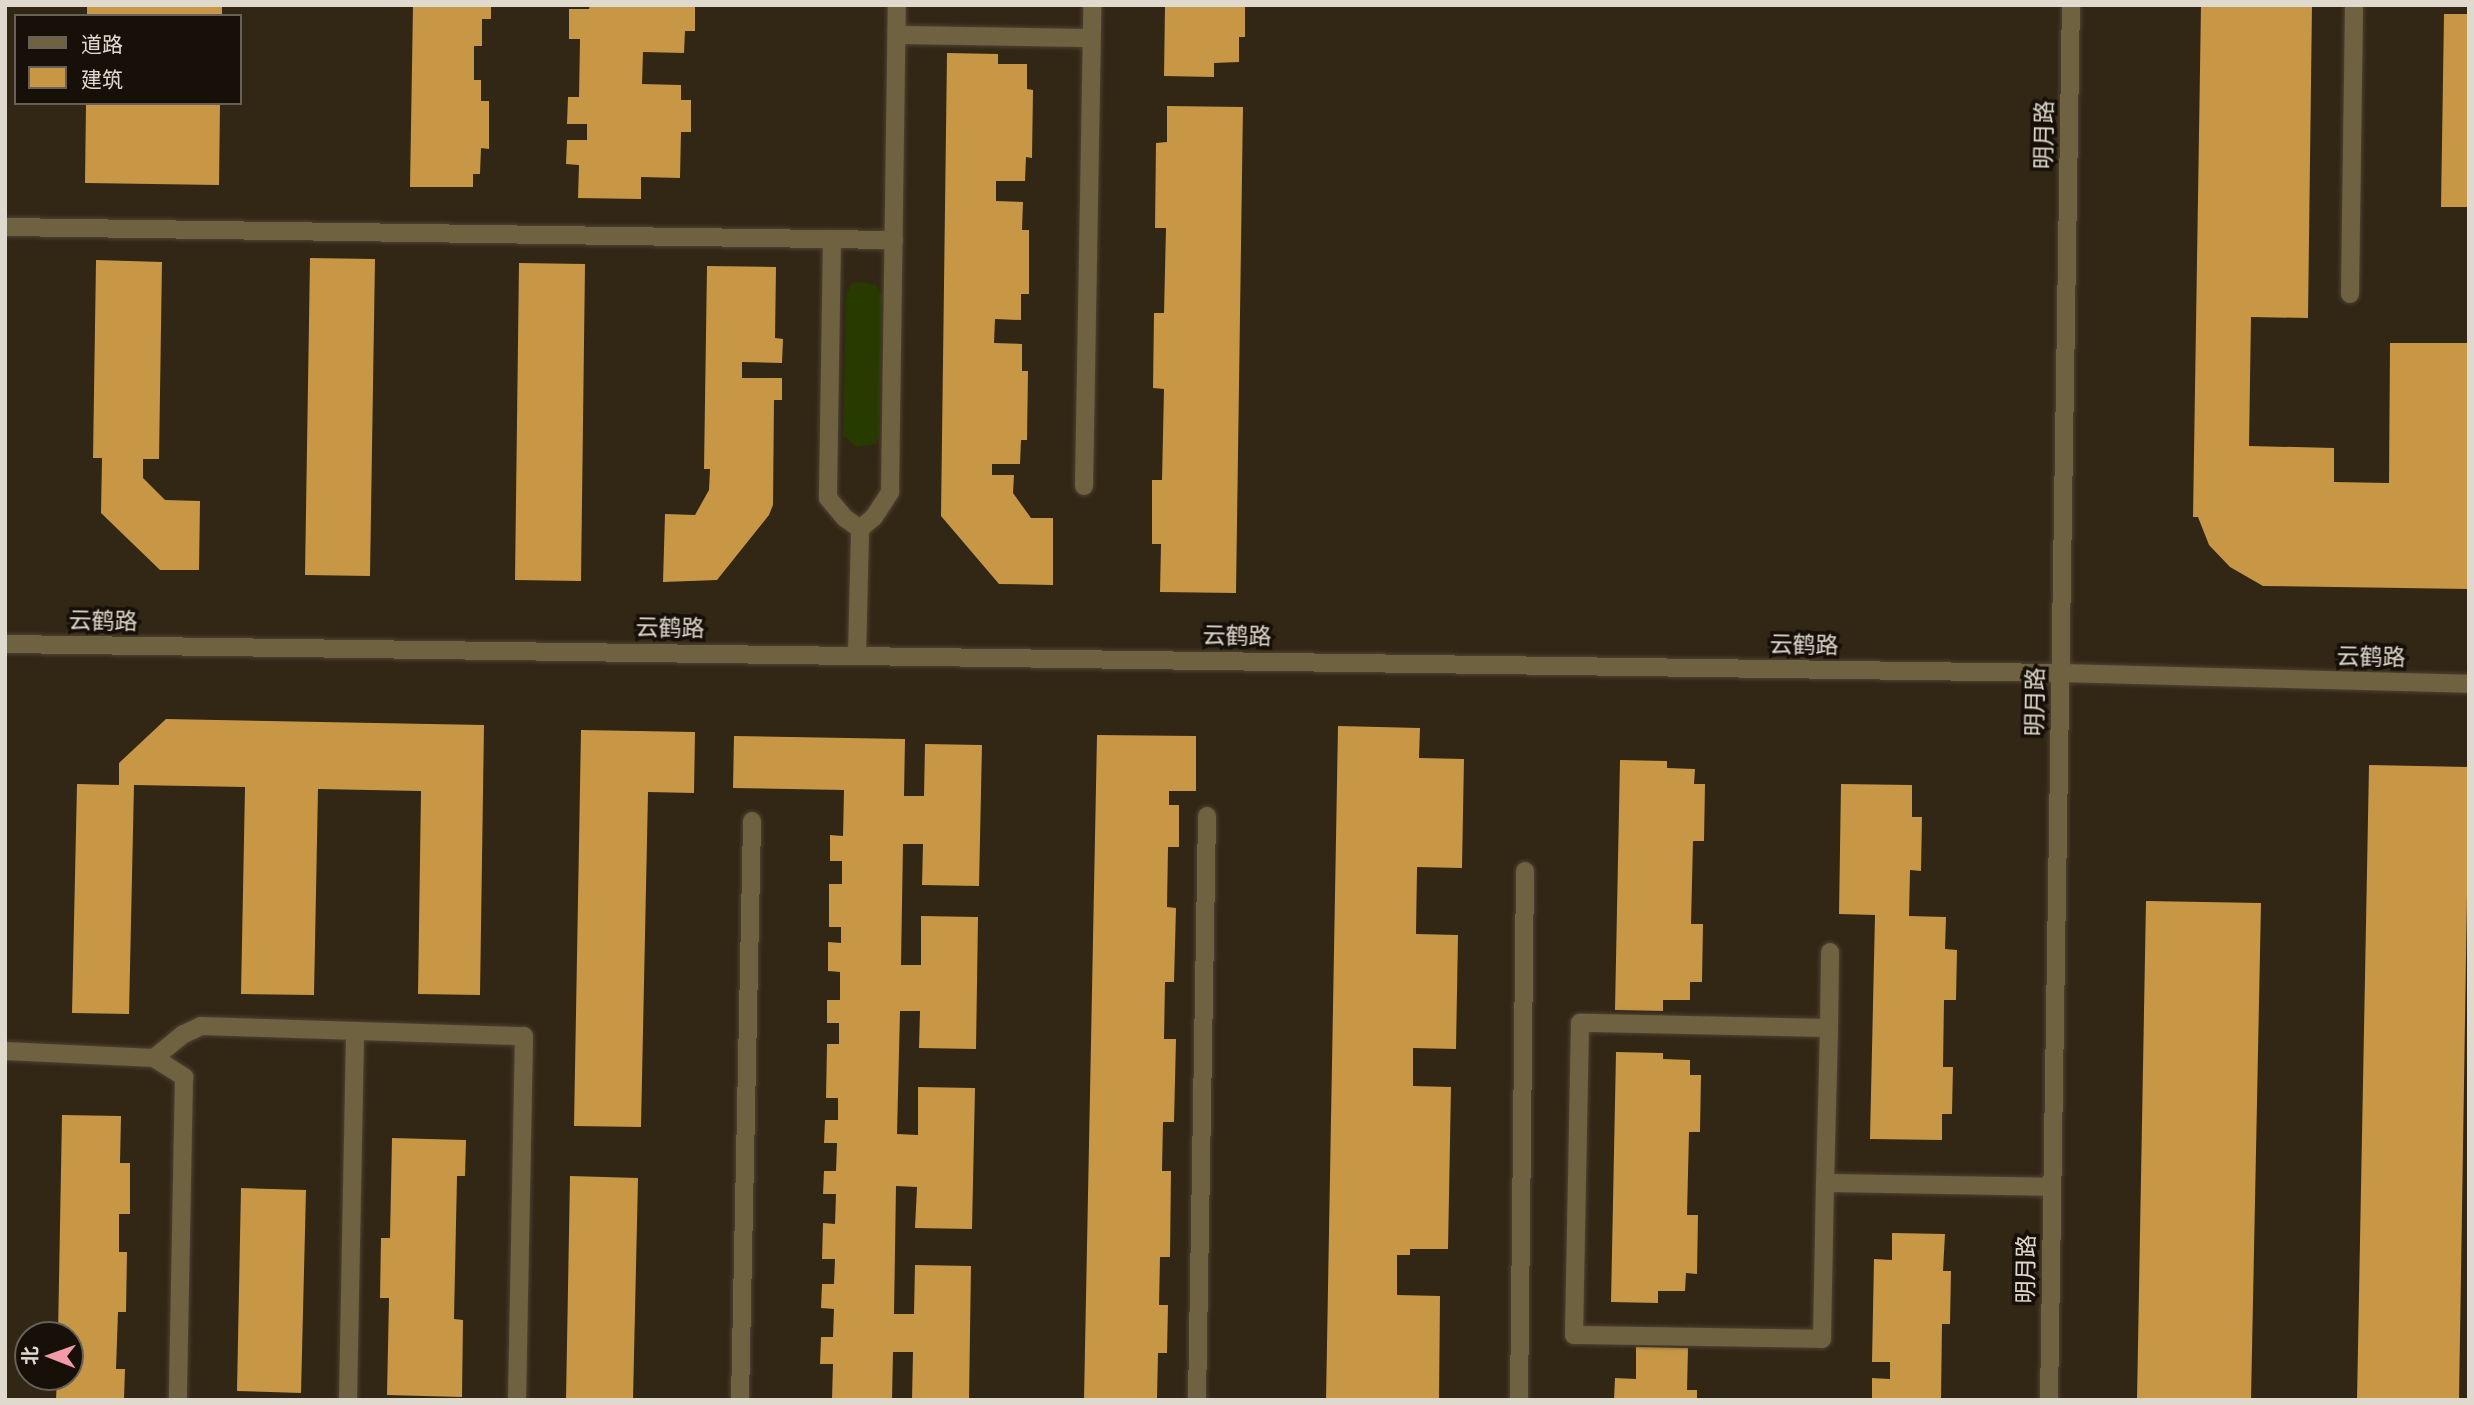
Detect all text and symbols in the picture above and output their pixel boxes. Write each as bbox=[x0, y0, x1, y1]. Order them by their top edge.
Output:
legend bbox=[14, 14, 242, 105]
text: 道路 bbox=[81, 31, 123, 58]
text: 建筑 bbox=[81, 66, 123, 93]
street label: 明月路 bbox=[2030, 100, 2058, 170]
street label: 云鹤路 bbox=[68, 607, 138, 635]
street label: 云鹤路 bbox=[635, 614, 705, 642]
street label: 云鹤路 bbox=[1202, 622, 1272, 650]
street label: 云鹤路 bbox=[1769, 631, 1839, 659]
street label: 云鹤路 bbox=[2336, 643, 2406, 671]
street label: 明月路 bbox=[2021, 667, 2049, 737]
street label: 明月路 bbox=[2012, 1234, 2040, 1304]
north arrow bbox=[14, 1321, 84, 1391]
text: 北 bbox=[18, 1346, 42, 1365]

